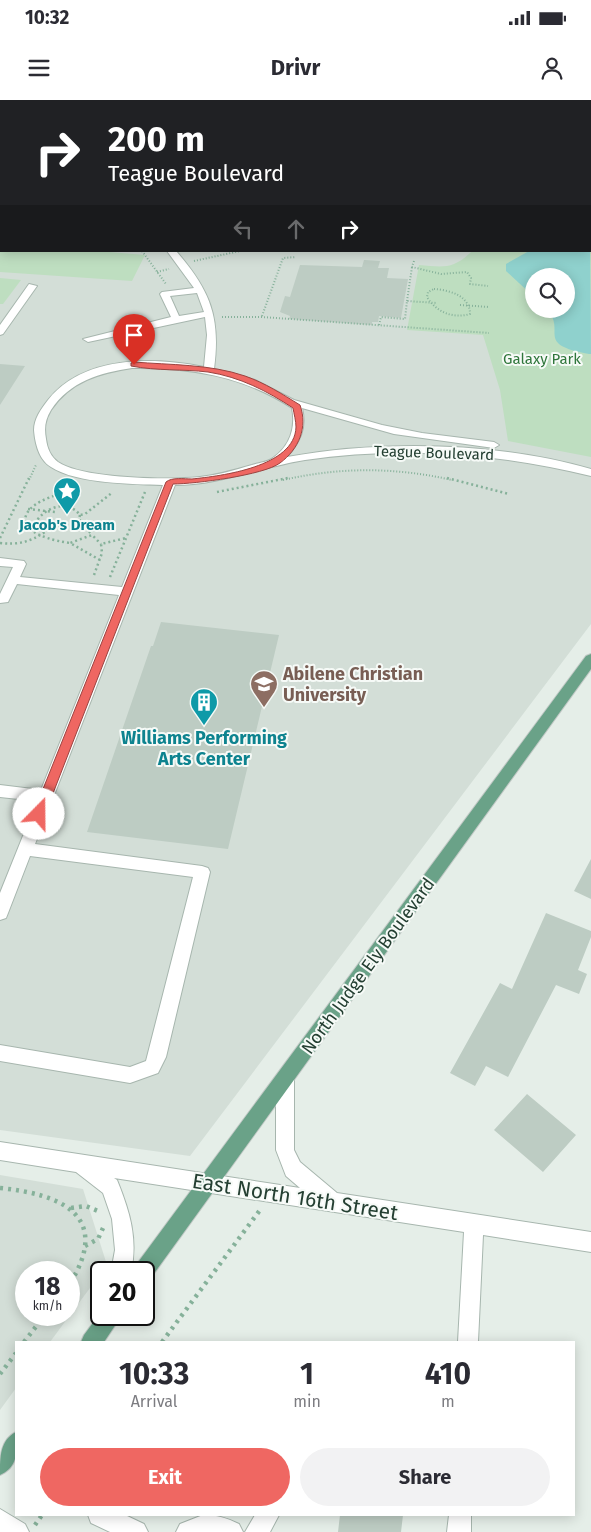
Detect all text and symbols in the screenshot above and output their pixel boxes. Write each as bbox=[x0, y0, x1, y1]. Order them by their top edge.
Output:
text: 10:32 bbox=[25, 6, 69, 29]
icon: menu bbox=[25, 54, 53, 82]
text: Drivr bbox=[271, 54, 320, 81]
icon: person bbox=[538, 54, 566, 82]
text: 200 m bbox=[108, 118, 205, 160]
icon: right bbox=[25, 120, 90, 185]
text: Teague Boulevard bbox=[108, 160, 284, 187]
icon: left bbox=[229, 215, 257, 243]
icon: ahead bbox=[282, 215, 310, 243]
icon: right bbox=[335, 215, 363, 243]
map controls bbox=[525, 268, 575, 318]
button: search bbox=[525, 268, 575, 318]
pin bbox=[113, 314, 155, 365]
icon: arrive bbox=[120, 321, 148, 349]
park label: Galaxy Park bbox=[503, 350, 581, 368]
street label: Teague Boulevard bbox=[374, 442, 494, 464]
place icon: Jacob's Dream bbox=[52, 476, 82, 515]
place label: Jacob's Dream bbox=[18, 516, 115, 534]
place label: Abilene Christian University bbox=[282, 663, 423, 706]
school or university icon: Abilene Christian University bbox=[249, 669, 279, 708]
building icon: Williams Performing Arts Center bbox=[189, 687, 219, 726]
place label: Williams Performing Arts Center bbox=[121, 727, 287, 770]
position arrow bbox=[12, 787, 64, 839]
street label: North Judge Ely Boulevard bbox=[297, 874, 439, 1058]
street label: East North 16th Street bbox=[190, 1168, 400, 1226]
speed limit sign: 20 bbox=[90, 1261, 155, 1326]
text: 18 bbox=[34, 1272, 61, 1302]
text: km/h bbox=[33, 1299, 62, 1313]
text: 10:33 bbox=[119, 1356, 189, 1392]
text: 1 bbox=[300, 1356, 314, 1392]
text: 410 bbox=[425, 1356, 471, 1392]
text: Arrival bbox=[131, 1392, 178, 1411]
text: min bbox=[293, 1392, 321, 1411]
text: m bbox=[441, 1392, 455, 1411]
button: Exit bbox=[40, 1448, 290, 1506]
button: Share bbox=[300, 1448, 550, 1506]

